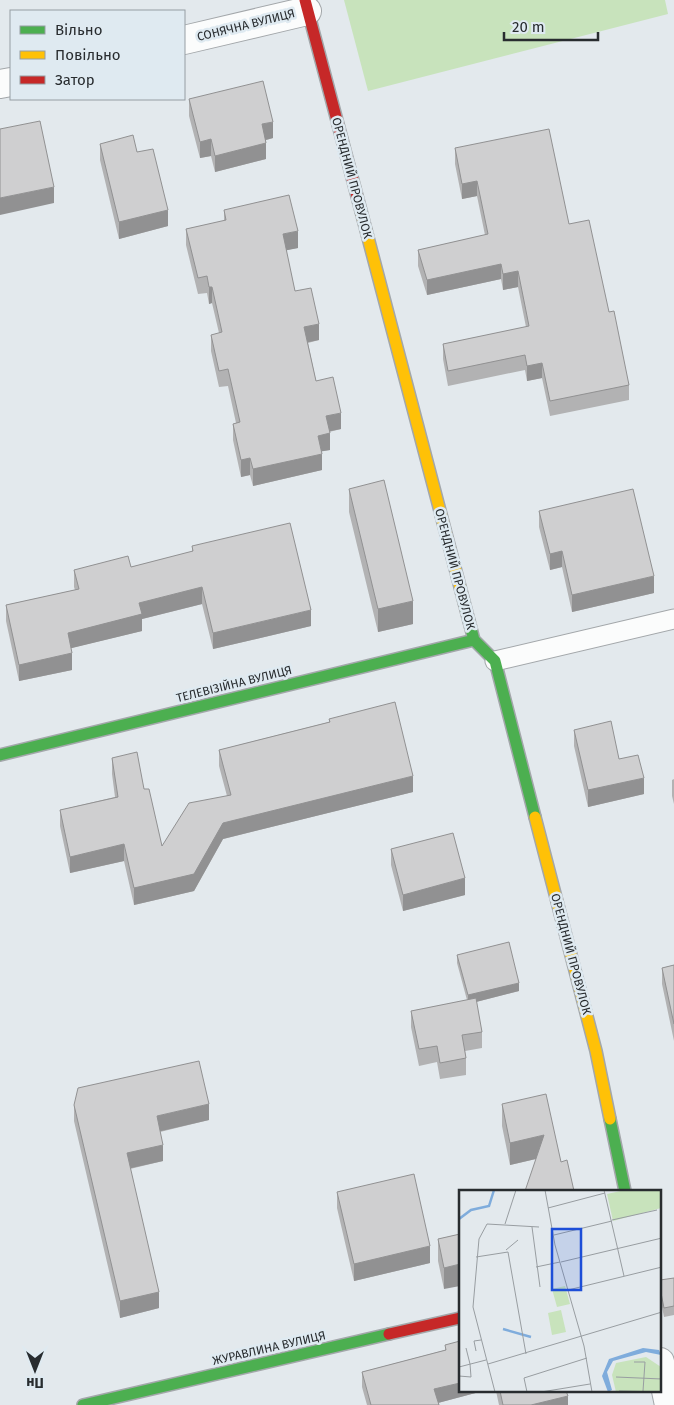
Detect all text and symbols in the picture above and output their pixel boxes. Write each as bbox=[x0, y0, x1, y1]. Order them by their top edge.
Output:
street label: СОНЯЧНА ВУЛИЦЯ bbox=[196, 6, 296, 44]
legend bbox=[10, 10, 185, 100]
scale bar bbox=[504, 10, 598, 42]
text: 20 m bbox=[512, 18, 545, 36]
text: Вільно bbox=[55, 21, 102, 39]
text: Повільно bbox=[55, 46, 121, 64]
text: Затор bbox=[55, 71, 95, 89]
street label: ОРЕНДНИЙ ПРОВУЛОК bbox=[329, 116, 376, 240]
street label: ОРЕНДНИЙ ПРОВУЛОК bbox=[432, 507, 479, 631]
street label: ТЕЛЕВІЗІЙНА ВУЛИЦЯ bbox=[175, 662, 293, 705]
street label: ОРЕНДНИЙ ПРОВУЛОК bbox=[548, 892, 595, 1016]
inset map bbox=[459, 1190, 662, 1392]
street label: ЖУРАВЛИНА ВУЛИЦЯ bbox=[211, 1328, 327, 1368]
north arrow bbox=[10, 1345, 60, 1395]
text: Пн bbox=[26, 1374, 44, 1391]

